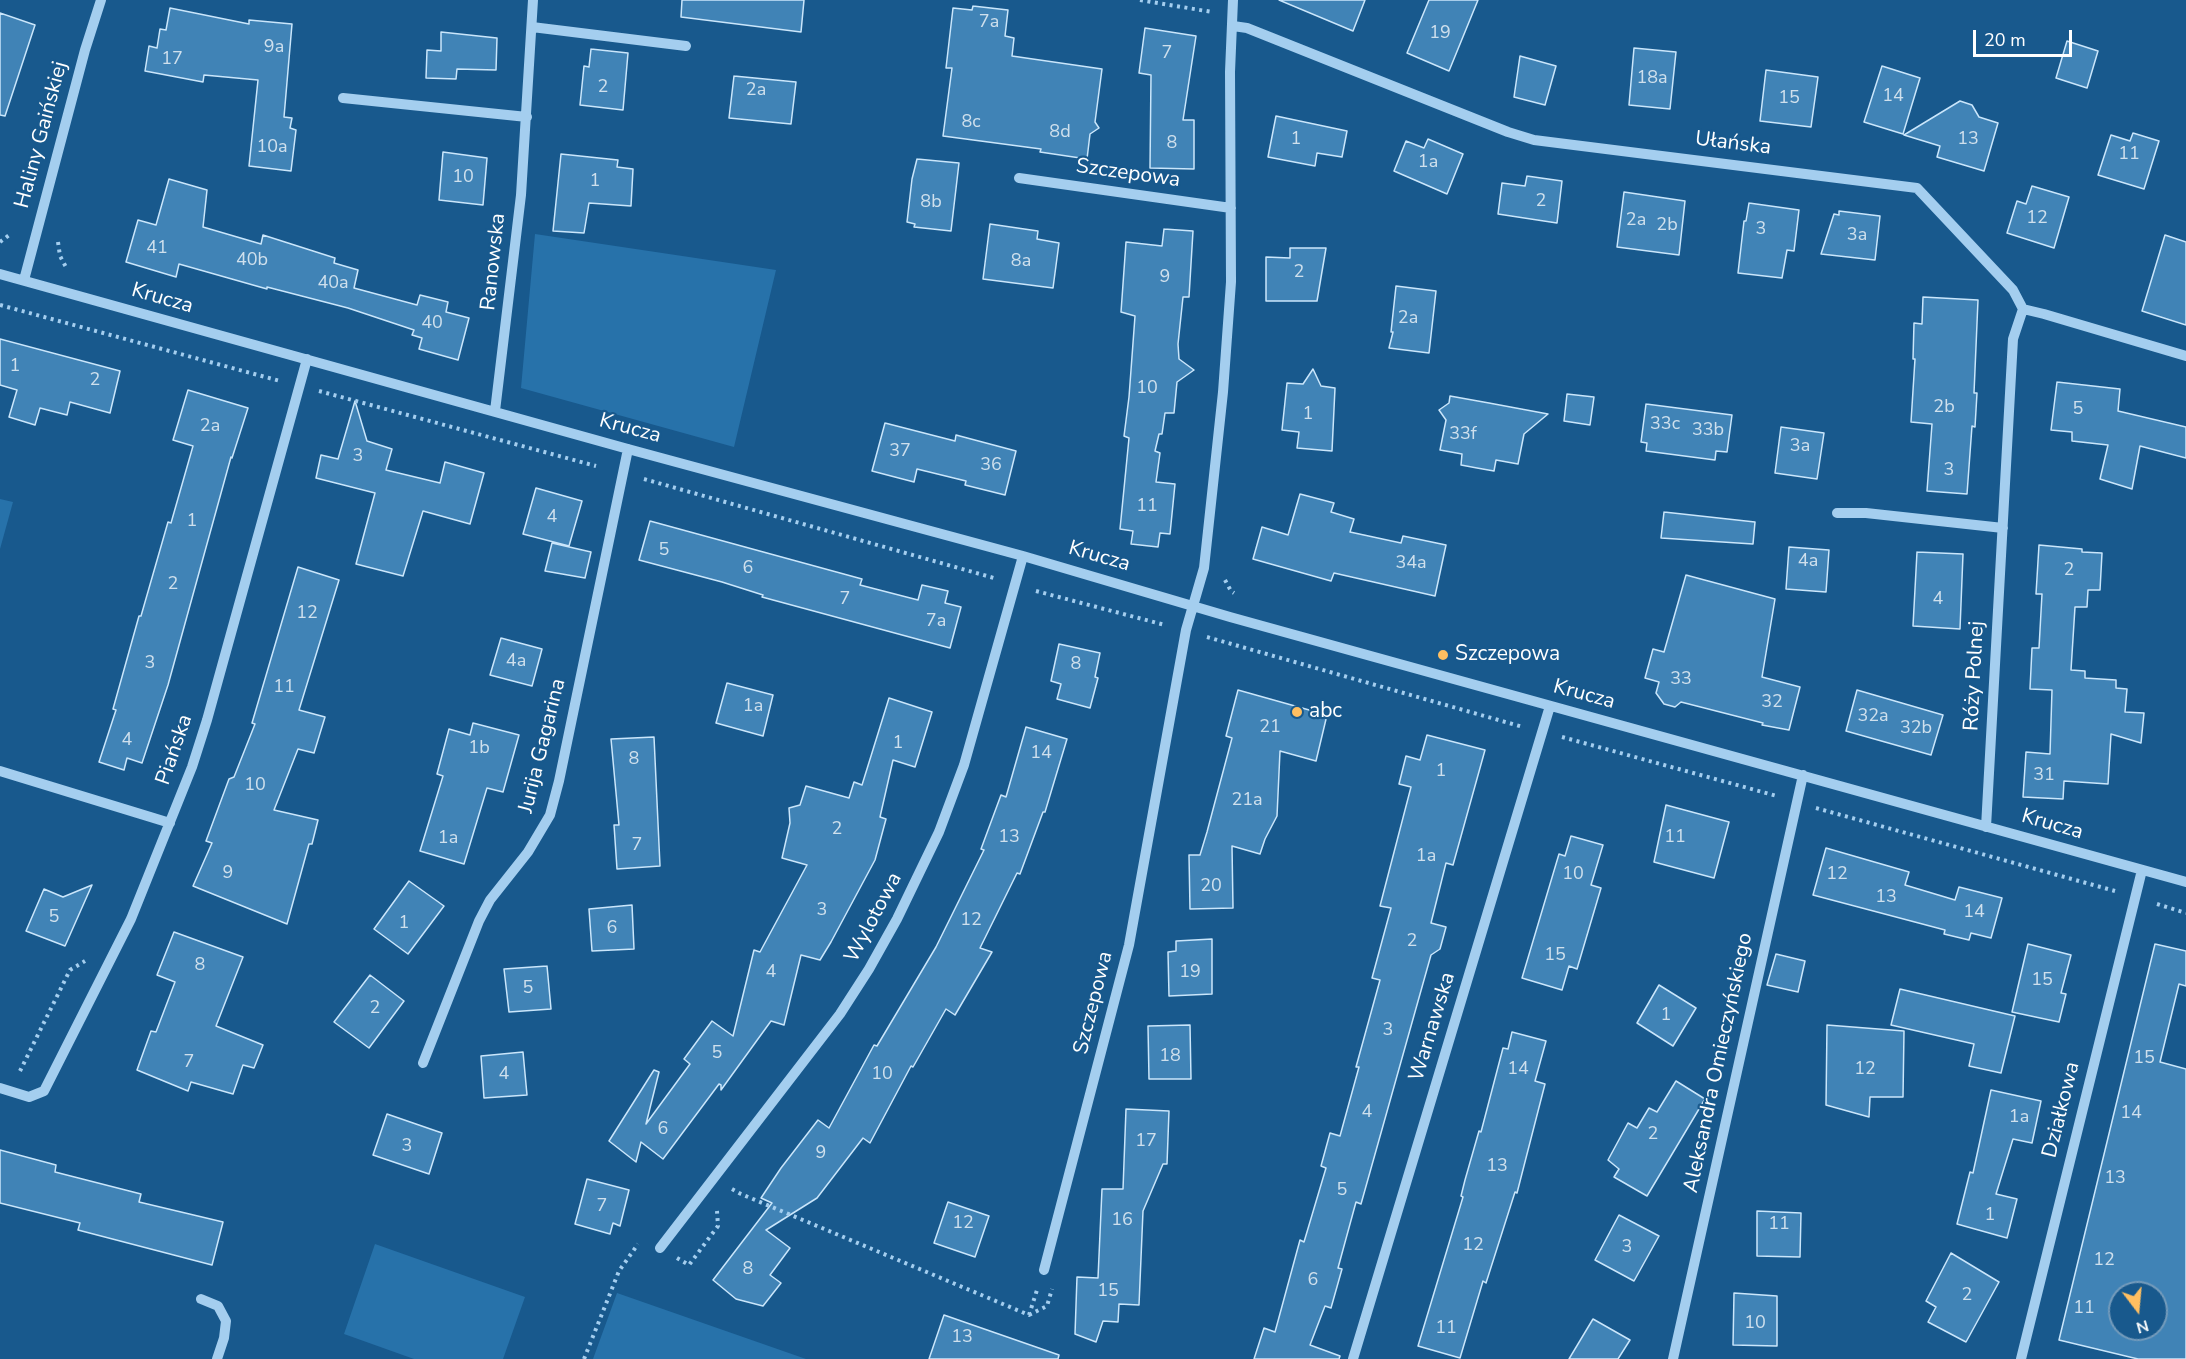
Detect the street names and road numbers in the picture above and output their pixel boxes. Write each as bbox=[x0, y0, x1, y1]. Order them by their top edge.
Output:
street label: Haliny Gaińskiej bbox=[10, 59, 74, 211]
street label: Ułańska bbox=[1694, 127, 1772, 161]
street label: Szczepowa bbox=[1074, 154, 1182, 194]
street label: Ranowska bbox=[476, 212, 512, 312]
street label: Krucza bbox=[128, 278, 196, 320]
street label: Krucza bbox=[596, 409, 664, 449]
street label: Krucza bbox=[1065, 536, 1133, 578]
street label: Róży Polnej bbox=[1960, 620, 1990, 732]
street label: Krucza bbox=[1550, 675, 1618, 715]
street label: Jurija Gagarina bbox=[514, 676, 572, 816]
street label: Piańska bbox=[151, 711, 199, 789]
street label: Krucza bbox=[2018, 804, 2086, 846]
street label: Wylotowa bbox=[840, 869, 908, 967]
street label: Aleksandra Omieczyńskiego bbox=[1679, 931, 1759, 1195]
street label: Szczepowa bbox=[1069, 949, 1119, 1057]
street label: Warnawska bbox=[1404, 969, 1462, 1085]
street label: Działkowa bbox=[2038, 1059, 2086, 1161]

